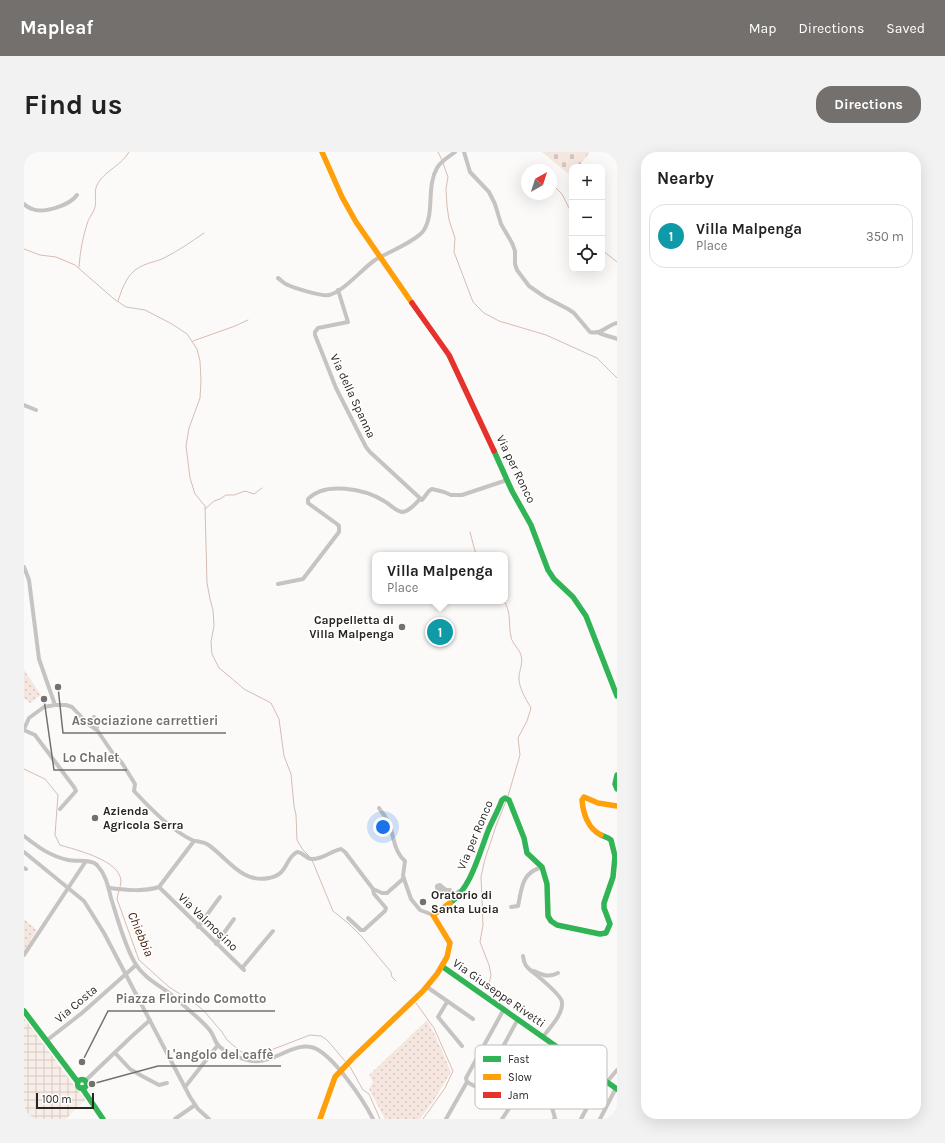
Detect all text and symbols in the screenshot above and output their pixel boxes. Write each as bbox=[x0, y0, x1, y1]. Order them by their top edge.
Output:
text: Mapleaf bbox=[20, 17, 93, 39]
text: Map bbox=[749, 20, 777, 37]
text: Directions bbox=[799, 20, 864, 37]
text: Saved bbox=[886, 20, 925, 37]
button: Directions bbox=[816, 86, 921, 123]
text: Find us bbox=[24, 88, 123, 121]
north arrow bbox=[521, 164, 557, 200]
map controls bbox=[569, 164, 605, 272]
button: + bbox=[569, 164, 605, 200]
text: Nearby bbox=[657, 168, 714, 188]
button: − bbox=[569, 200, 605, 236]
text: Villa Malpenga bbox=[696, 220, 802, 238]
text: 1 bbox=[669, 229, 673, 244]
text: 350 m bbox=[866, 229, 904, 244]
button: locate bbox=[569, 236, 605, 272]
text: Place bbox=[696, 238, 727, 253]
street label: Via della Spanna bbox=[327, 352, 379, 440]
street label: Via per Ronco bbox=[493, 433, 539, 505]
popup bbox=[372, 552, 508, 604]
text: Villa Malpenga bbox=[387, 562, 493, 580]
text: Place bbox=[387, 580, 418, 595]
place label: Cappelletta di Villa Malpenga bbox=[309, 613, 394, 641]
pin: 1 bbox=[427, 617, 453, 647]
marker: Cappelletta di Villa Malpenga bbox=[397, 622, 407, 632]
callout: Associazione carrettieri bbox=[63, 708, 226, 733]
text: Associazione carrettieri bbox=[72, 713, 218, 728]
callout: Lo Chalet bbox=[54, 745, 127, 770]
text: Lo Chalet bbox=[63, 750, 120, 765]
street label: Via per Ronco bbox=[454, 798, 496, 872]
place label: Azienda Agricola Serra bbox=[103, 804, 183, 832]
marker: Azienda Agricola Serra bbox=[90, 813, 100, 823]
your location bbox=[373, 817, 393, 837]
place label: Oratorio di Santa Lucia bbox=[431, 888, 499, 916]
street label: Via Valmosino bbox=[175, 890, 241, 954]
marker: Oratorio di Santa Lucia bbox=[418, 897, 428, 907]
water label: Chiebbia bbox=[125, 909, 157, 959]
street label: Via Giuseppe Rivetti bbox=[450, 956, 548, 1030]
street label: Via Costa bbox=[52, 982, 100, 1026]
callout: Piazza Florindo Comotto bbox=[108, 986, 275, 1011]
text: Piazza Florindo Comotto bbox=[116, 991, 266, 1006]
callout: L'angolo del caffè bbox=[158, 1041, 281, 1066]
legend bbox=[475, 1045, 607, 1109]
text: L'angolo del caffè bbox=[166, 1047, 274, 1062]
text: Fast bbox=[508, 1053, 529, 1066]
text: Slow bbox=[508, 1071, 532, 1084]
text: Jam bbox=[508, 1089, 529, 1102]
scale bar bbox=[36, 1091, 94, 1110]
text: 100 m bbox=[42, 1093, 72, 1106]

